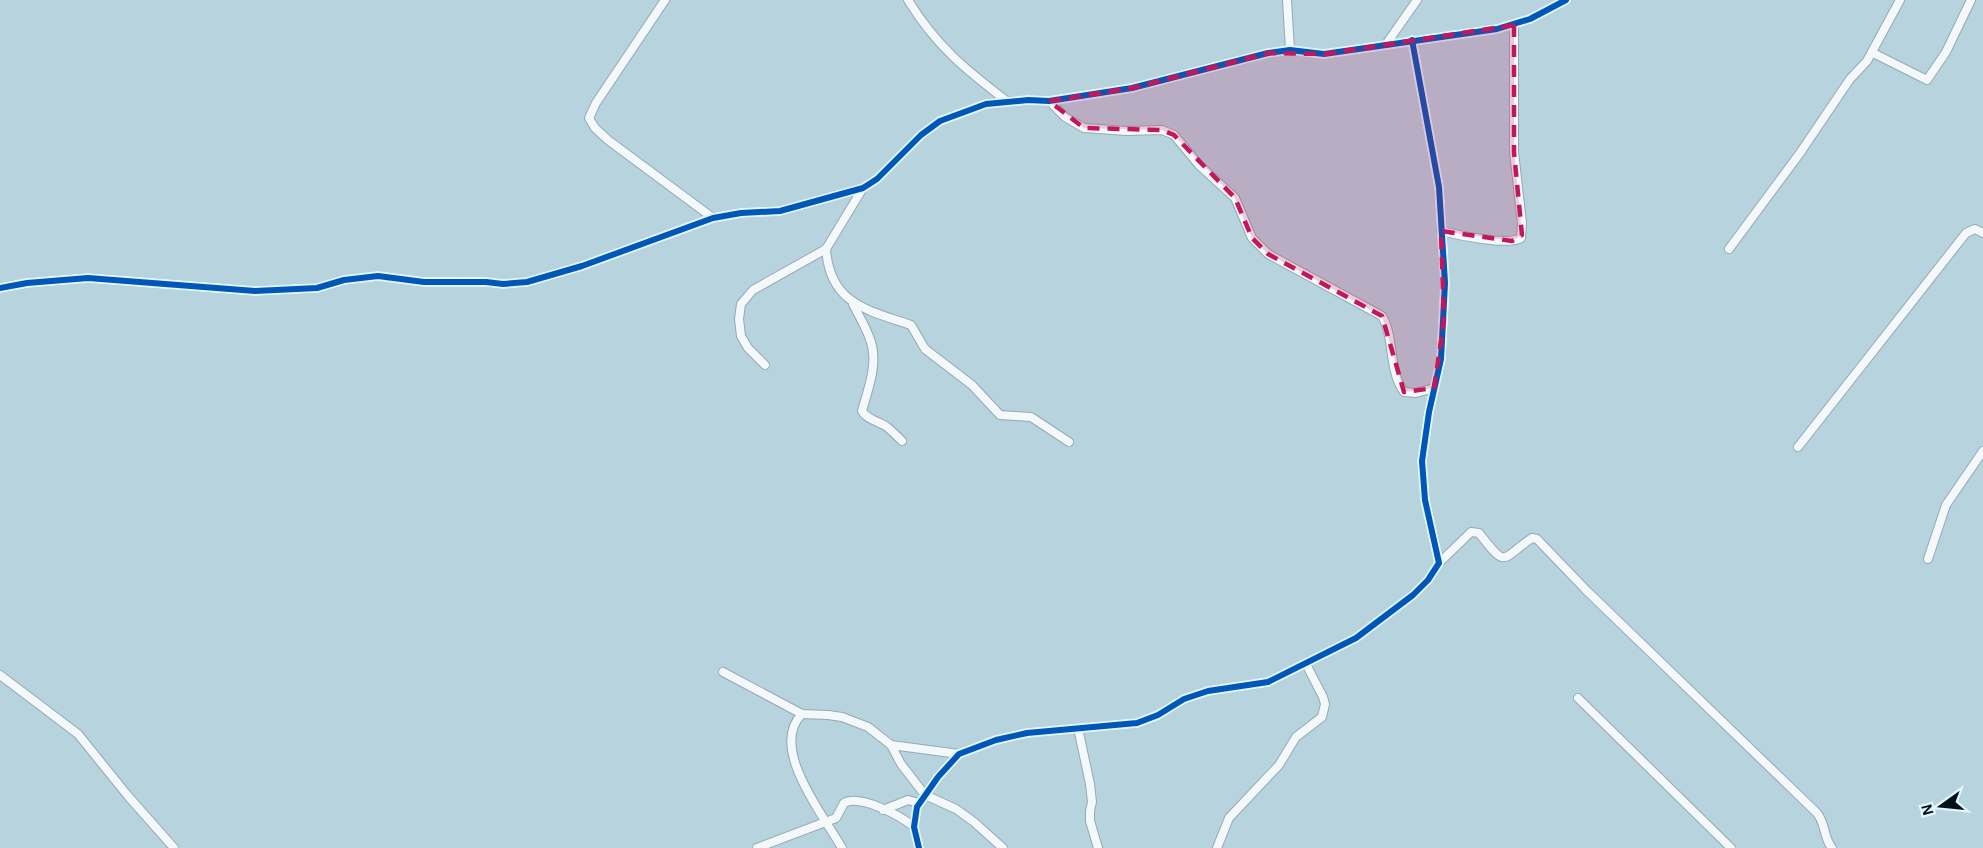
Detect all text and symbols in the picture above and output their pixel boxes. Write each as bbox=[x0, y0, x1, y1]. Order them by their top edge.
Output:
north arrow bbox=[1911, 776, 1971, 836]
text: N bbox=[1918, 802, 1937, 817]

